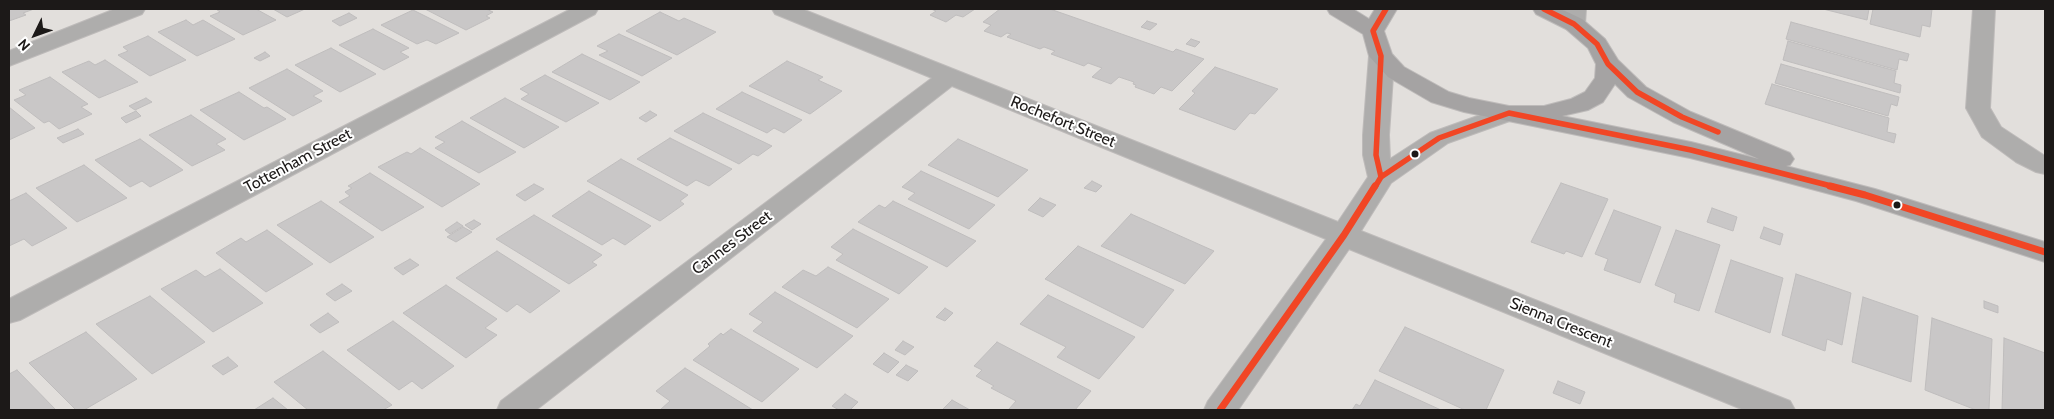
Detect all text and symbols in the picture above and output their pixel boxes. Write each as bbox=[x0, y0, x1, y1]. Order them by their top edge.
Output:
north arrow bbox=[10, 10, 60, 60]
text: N bbox=[14, 35, 34, 55]
street label: Rochefort Street bbox=[1008, 92, 1118, 152]
street label: Tottenham Street bbox=[241, 125, 355, 197]
unlabelled marker bbox=[1410, 149, 1420, 159]
unlabelled marker bbox=[1892, 200, 1902, 210]
street label: Cannes Street bbox=[688, 207, 776, 279]
street label: Sienna Crescent bbox=[1507, 294, 1615, 352]

